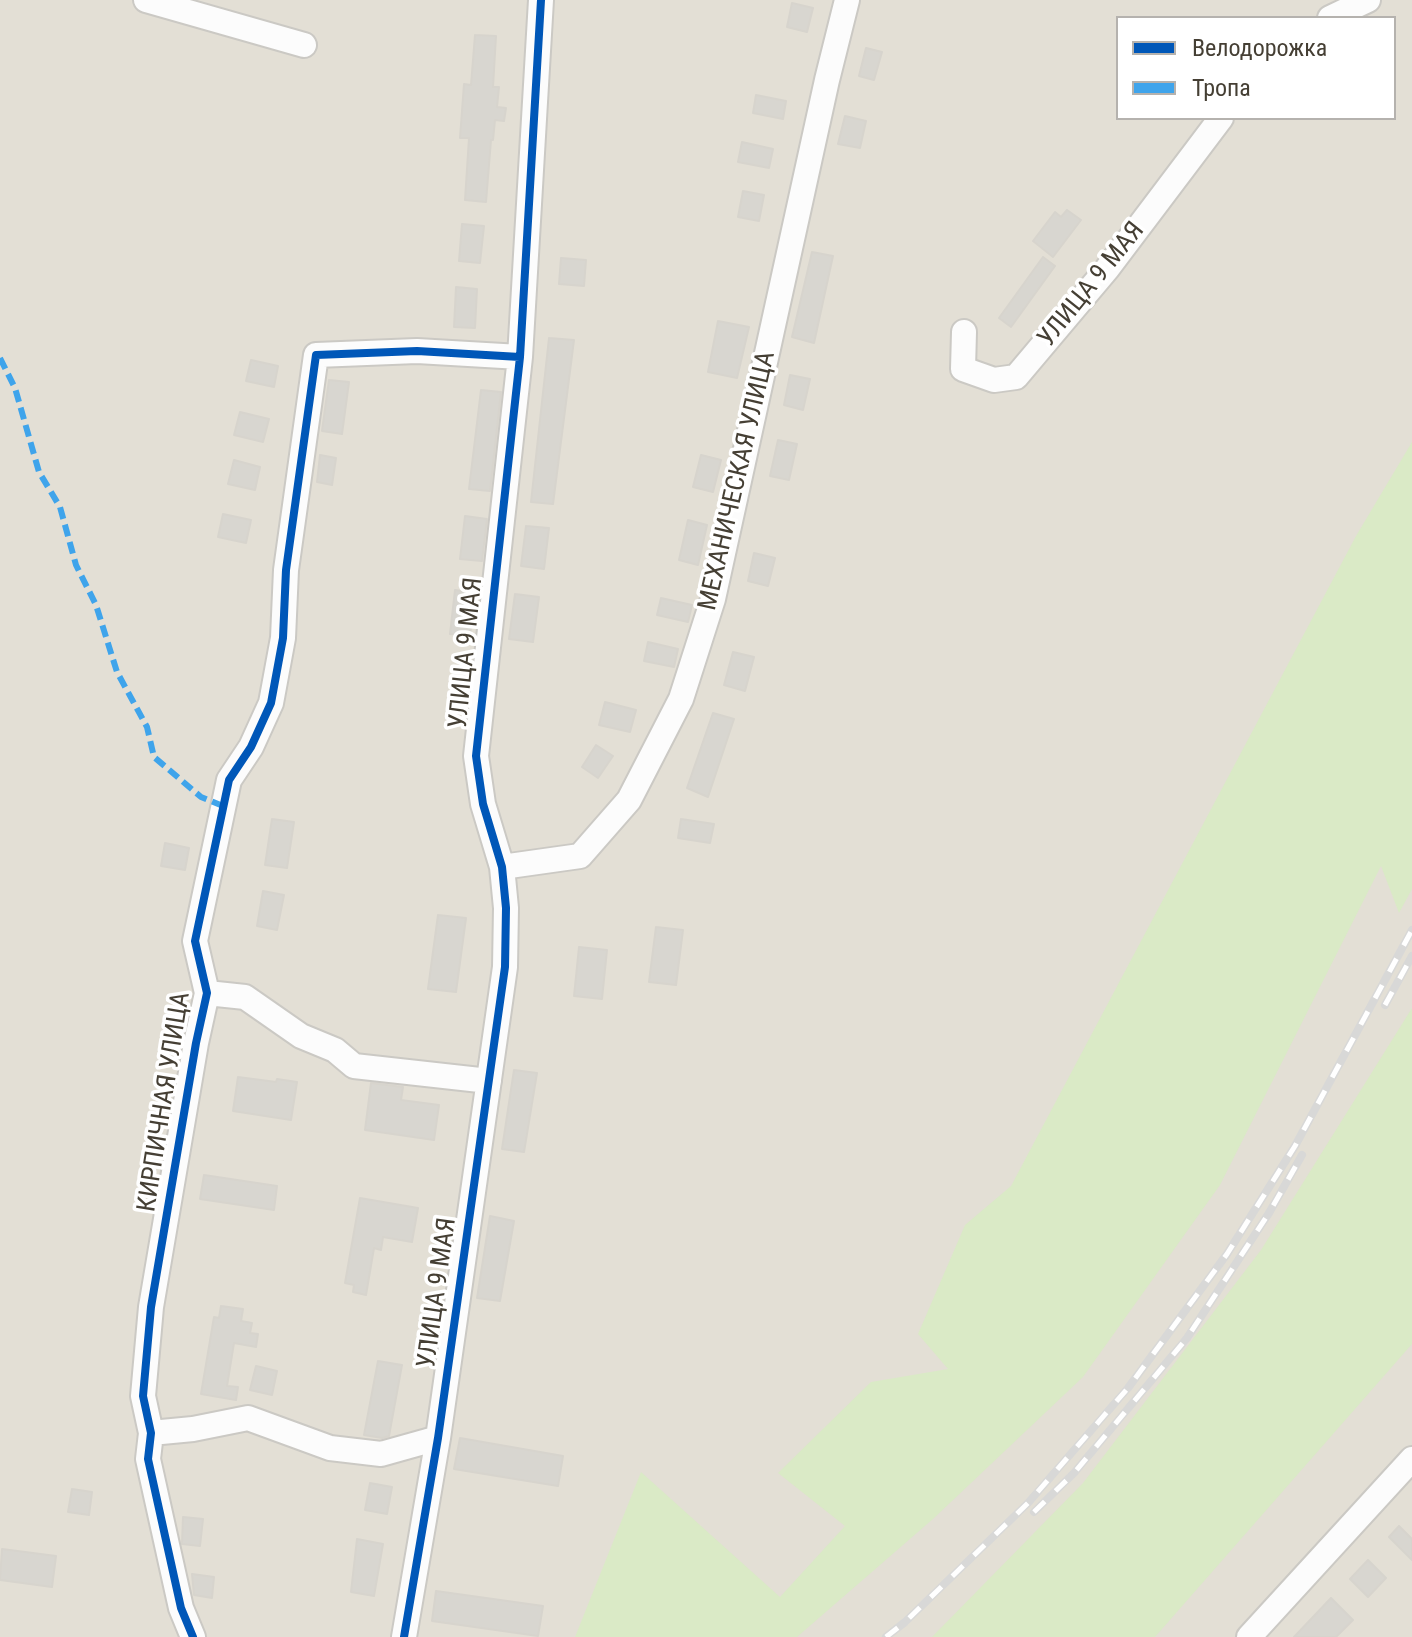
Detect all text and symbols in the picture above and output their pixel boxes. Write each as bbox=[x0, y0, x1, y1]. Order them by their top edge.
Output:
legend bbox=[1116, 16, 1396, 120]
text: Велодорожка bbox=[1192, 34, 1327, 62]
text: Тропа bbox=[1192, 74, 1251, 102]
street label: УЛИЦА 9 МАЯ bbox=[1032, 216, 1152, 354]
street label: МЕХАНИЧЕСКАЯ УЛИЦА bbox=[693, 349, 783, 613]
street label: УЛИЦА 9 МАЯ bbox=[444, 576, 490, 730]
street label: КИРПИЧНАЯ УЛИЦА bbox=[132, 990, 198, 1214]
street label: УЛИЦА 9 МАЯ bbox=[412, 1216, 464, 1370]

